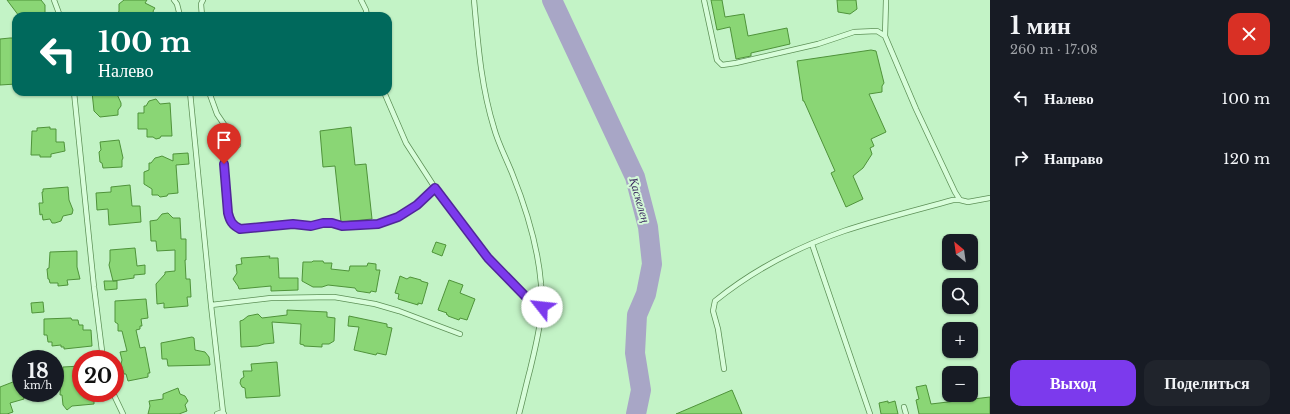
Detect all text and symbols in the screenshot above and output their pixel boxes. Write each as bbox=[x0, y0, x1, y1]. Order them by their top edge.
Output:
text: 1 мин bbox=[1010, 11, 1071, 40]
button: close bbox=[1228, 13, 1270, 55]
text: 100 m bbox=[98, 25, 191, 60]
icon: left bbox=[32, 28, 84, 80]
text: 260 m · 17:08 bbox=[1010, 41, 1098, 58]
text: Налево bbox=[98, 60, 154, 82]
icon: left bbox=[1010, 87, 1032, 109]
text: Налево bbox=[1044, 89, 1094, 108]
text: 100 m bbox=[1221, 89, 1270, 108]
pin bbox=[207, 123, 241, 164]
icon: arrive bbox=[213, 129, 235, 151]
icon: right bbox=[1010, 147, 1032, 169]
text: Направо bbox=[1044, 149, 1103, 168]
text: 120 m bbox=[1223, 149, 1270, 168]
water label: Қаскелең bbox=[626, 175, 654, 224]
north arrow bbox=[942, 234, 978, 270]
map controls bbox=[942, 234, 978, 402]
button: search bbox=[942, 278, 978, 314]
position arrow bbox=[521, 286, 563, 328]
button: + bbox=[942, 322, 978, 358]
speed limit sign: 20 bbox=[72, 350, 124, 402]
text: 18 bbox=[27, 359, 49, 383]
button: Выход bbox=[1010, 360, 1136, 406]
button: Поделиться bbox=[1144, 360, 1270, 406]
button: − bbox=[942, 366, 978, 402]
text: km/h bbox=[24, 379, 52, 392]

